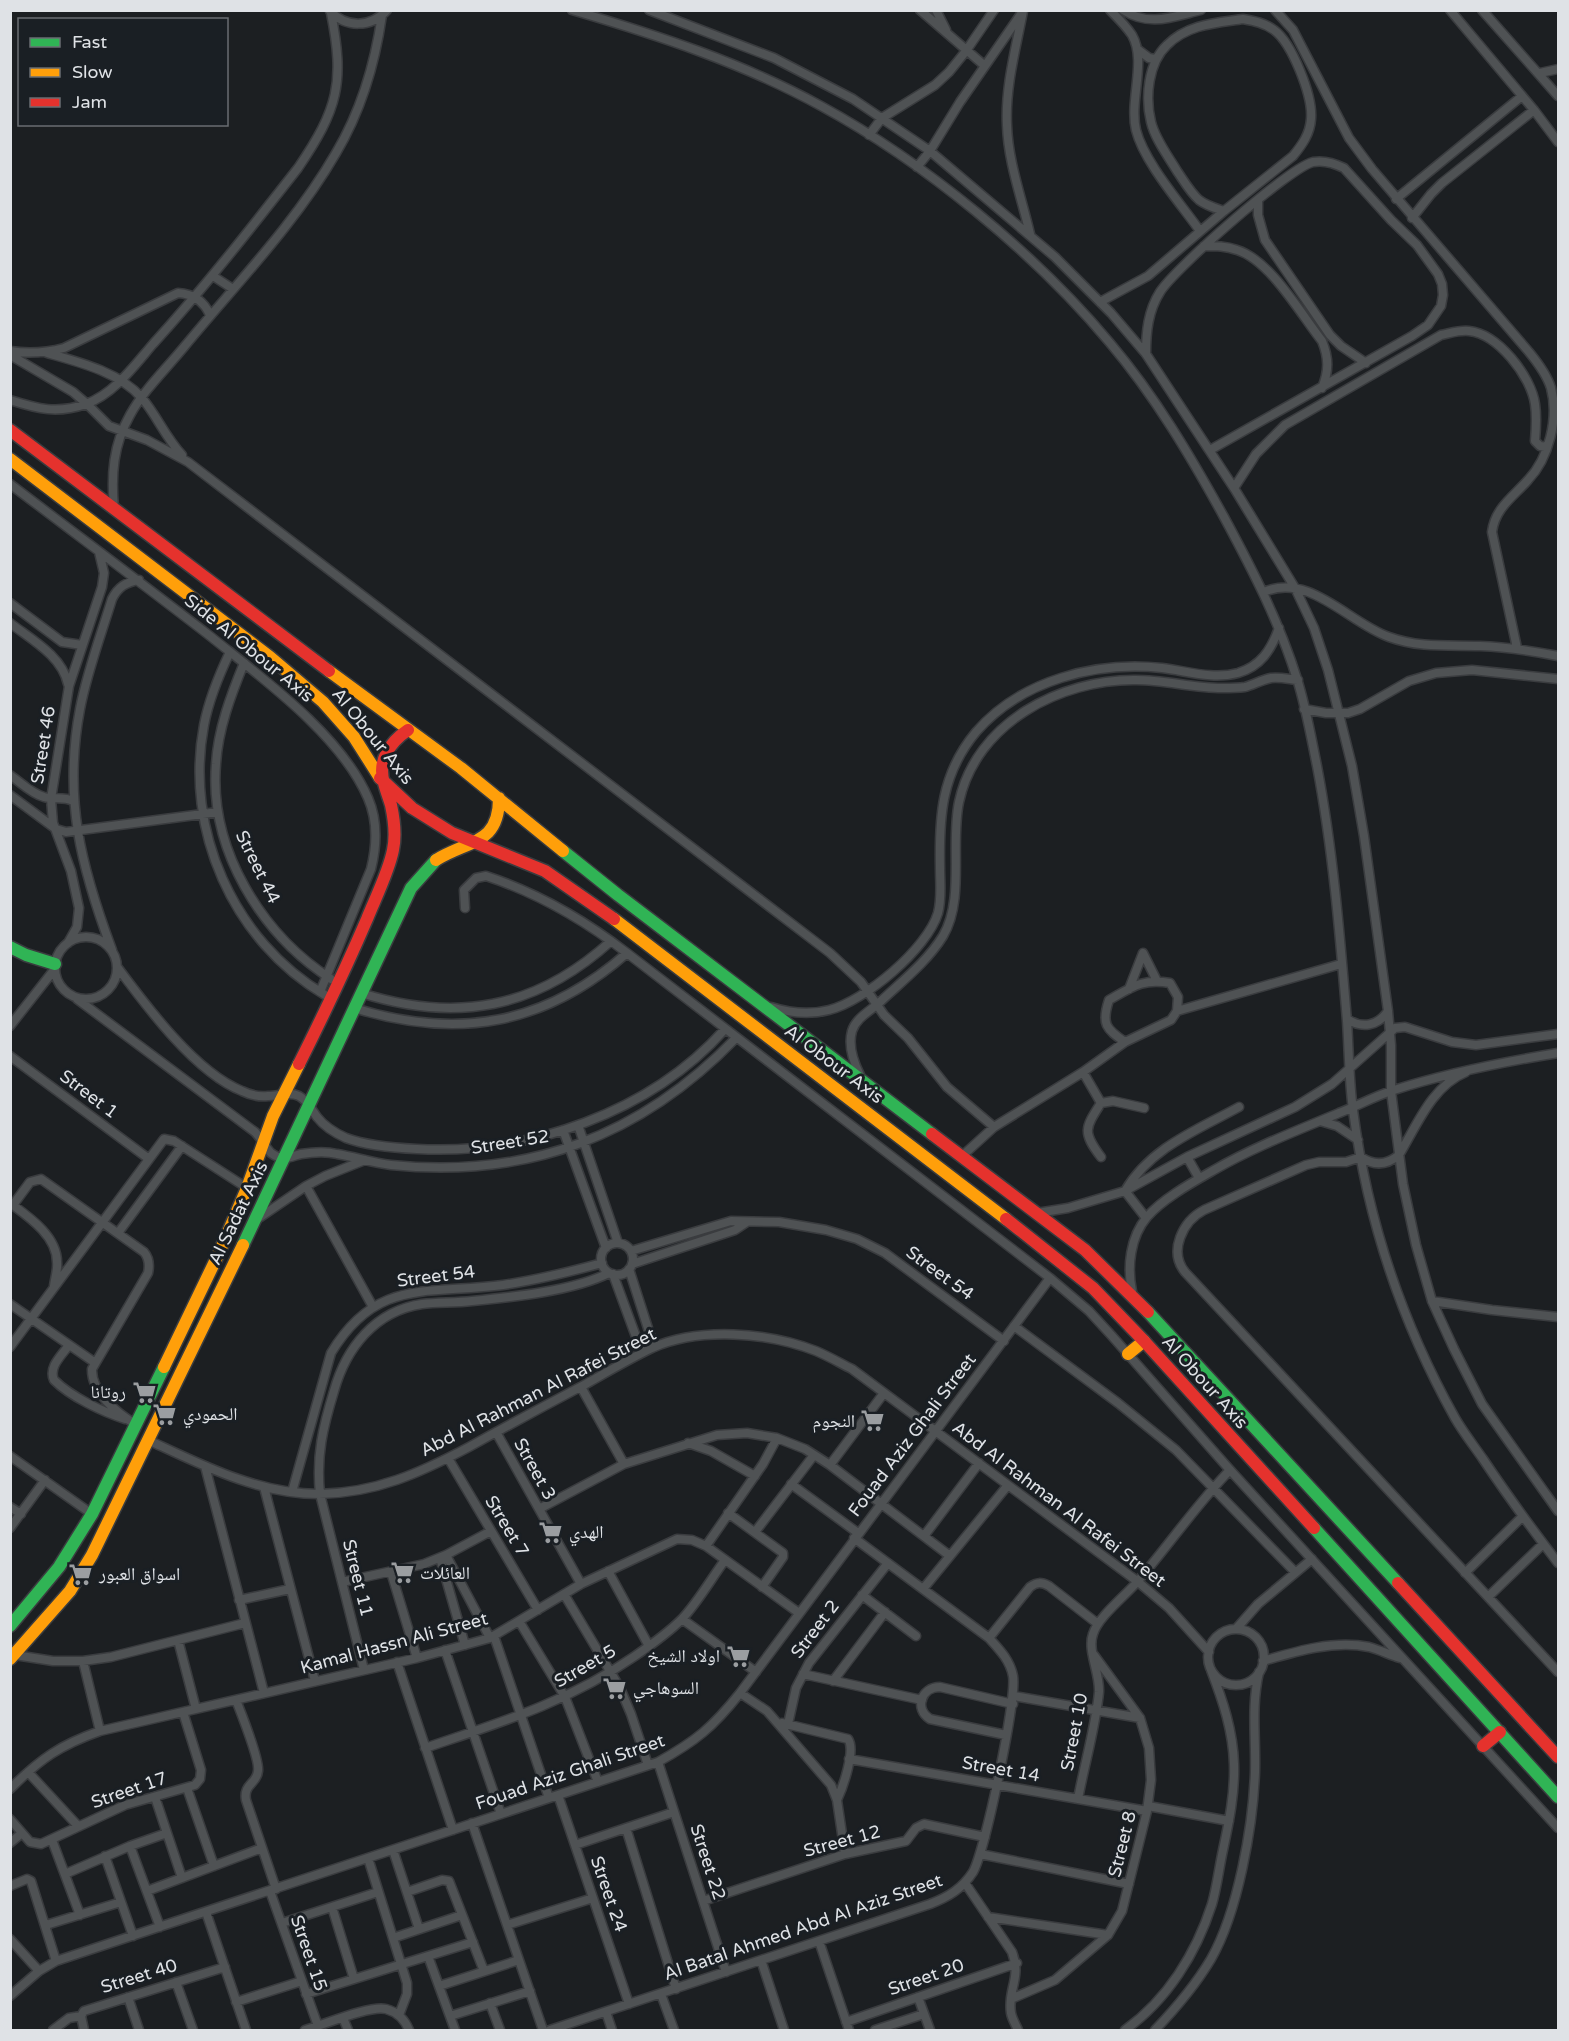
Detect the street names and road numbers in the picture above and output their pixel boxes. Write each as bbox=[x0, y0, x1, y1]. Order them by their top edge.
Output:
street label: Side Al Obour Axis bbox=[180, 589, 318, 707]
street label: Al Obour Axis bbox=[327, 683, 419, 789]
street label: Street 46 bbox=[26, 704, 60, 786]
street label: Street 44 bbox=[231, 827, 285, 907]
street label: Al Obour Axis bbox=[780, 1020, 888, 1108]
street label: Street 1 bbox=[55, 1065, 123, 1123]
street label: Street 52 bbox=[469, 1125, 551, 1159]
street label: Al Sadat Axis bbox=[203, 1157, 273, 1269]
street label: Street 54 bbox=[902, 1241, 978, 1305]
street label: Street 54 bbox=[396, 1260, 476, 1292]
street label: Abd Al Rahman Al Rafei Street bbox=[416, 1323, 660, 1461]
street label: Al Obour Axis bbox=[1157, 1331, 1253, 1433]
street label: Fouad Aziz Ghali Street bbox=[843, 1349, 981, 1521]
street label: Abd Al Rahman Al Rafei Street bbox=[948, 1416, 1170, 1592]
street label: Street 3 bbox=[509, 1434, 561, 1504]
street label: Street 7 bbox=[480, 1491, 534, 1561]
street label: Street 11 bbox=[338, 1537, 378, 1619]
street label: Street 2 bbox=[786, 1595, 844, 1663]
street label: Kamal Hassn Ali Street bbox=[298, 1607, 490, 1679]
street label: Street 5 bbox=[550, 1640, 620, 1692]
street label: Street 10 bbox=[1056, 1691, 1092, 1773]
street label: Fouad Aziz Ghali Street bbox=[473, 1729, 668, 1815]
street label: Street 14 bbox=[960, 1751, 1042, 1787]
street label: Street 17 bbox=[88, 1767, 170, 1813]
street label: Street 8 bbox=[1103, 1809, 1141, 1879]
street label: Street 12 bbox=[801, 1820, 883, 1862]
street label: Street 22 bbox=[685, 1821, 731, 1903]
street label: Street 24 bbox=[586, 1853, 632, 1935]
street label: Al Batal Ahmed Abd Al Aziz Street bbox=[661, 1869, 945, 1985]
street label: Street 15 bbox=[286, 1912, 332, 1994]
street label: Street 40 bbox=[98, 1954, 180, 1998]
street label: Street 20 bbox=[885, 1954, 967, 2000]

